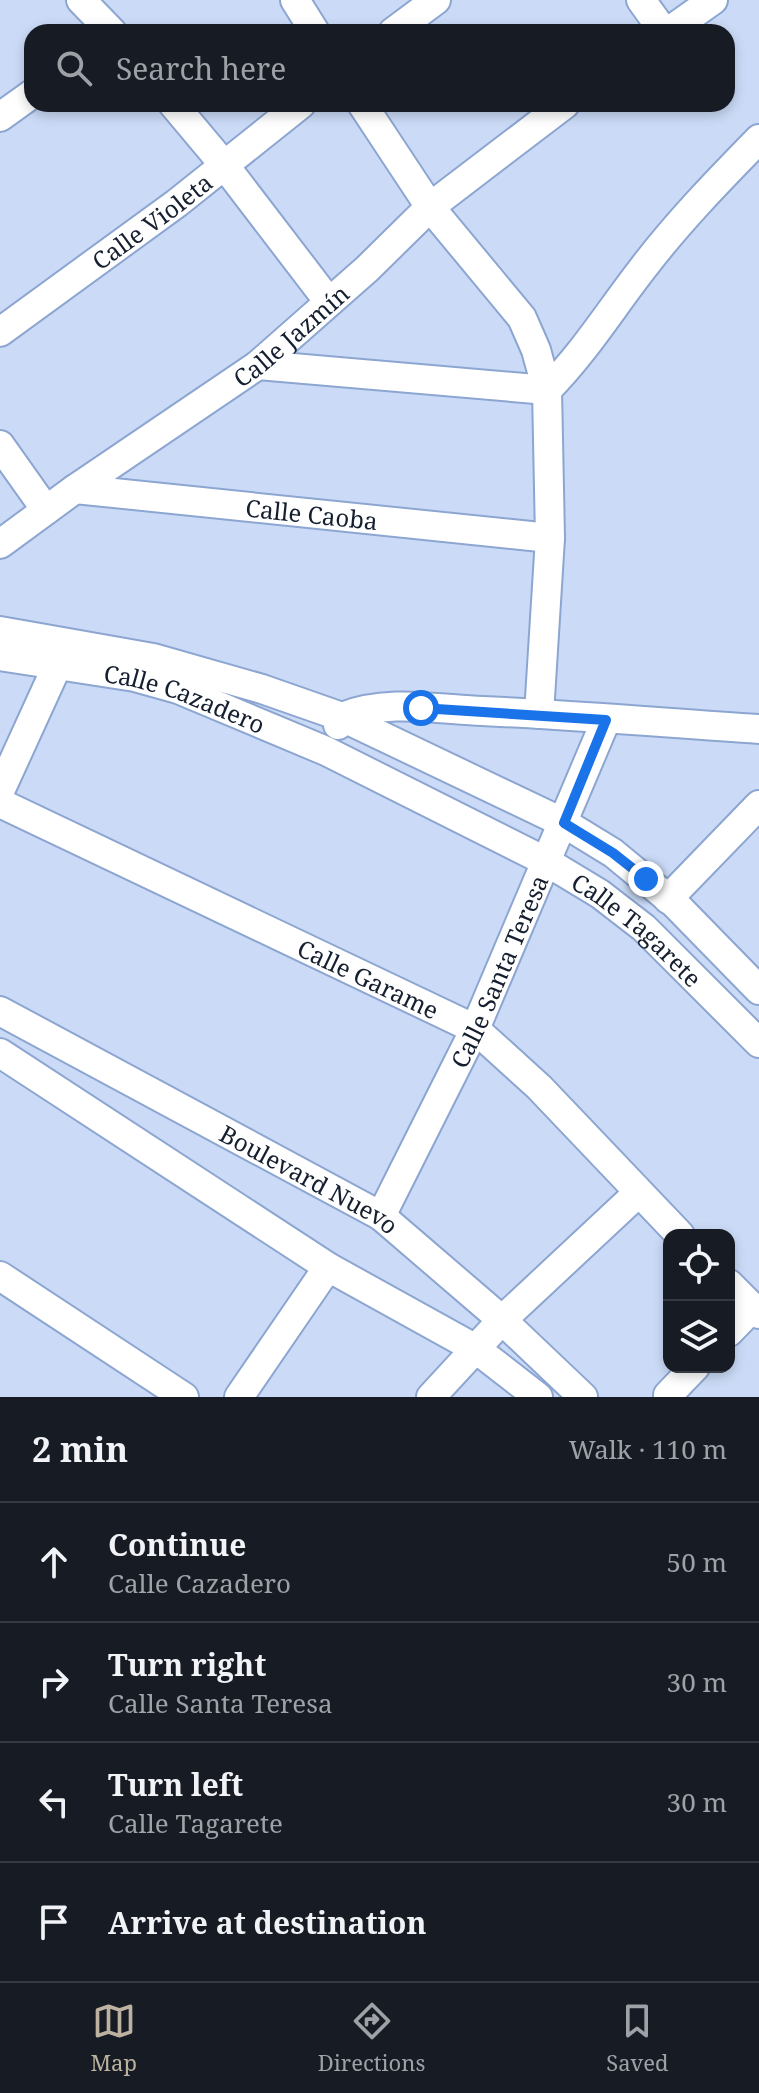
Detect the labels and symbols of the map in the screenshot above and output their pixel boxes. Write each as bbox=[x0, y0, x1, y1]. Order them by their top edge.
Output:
street label: Calle Violeta bbox=[85, 165, 219, 277]
street label: Calle Jazmín bbox=[226, 276, 355, 394]
street label: Calle Caoba bbox=[244, 490, 379, 537]
street label: Calle Cazadero bbox=[102, 656, 270, 740]
route start bbox=[403, 690, 439, 726]
route end bbox=[628, 861, 664, 897]
street label: Calle Tagarete bbox=[566, 864, 710, 994]
street label: Calle Santa Teresa bbox=[442, 869, 555, 1073]
street label: Calle Garame bbox=[292, 931, 445, 1026]
street label: Boulevard Nuevo bbox=[215, 1116, 406, 1241]

